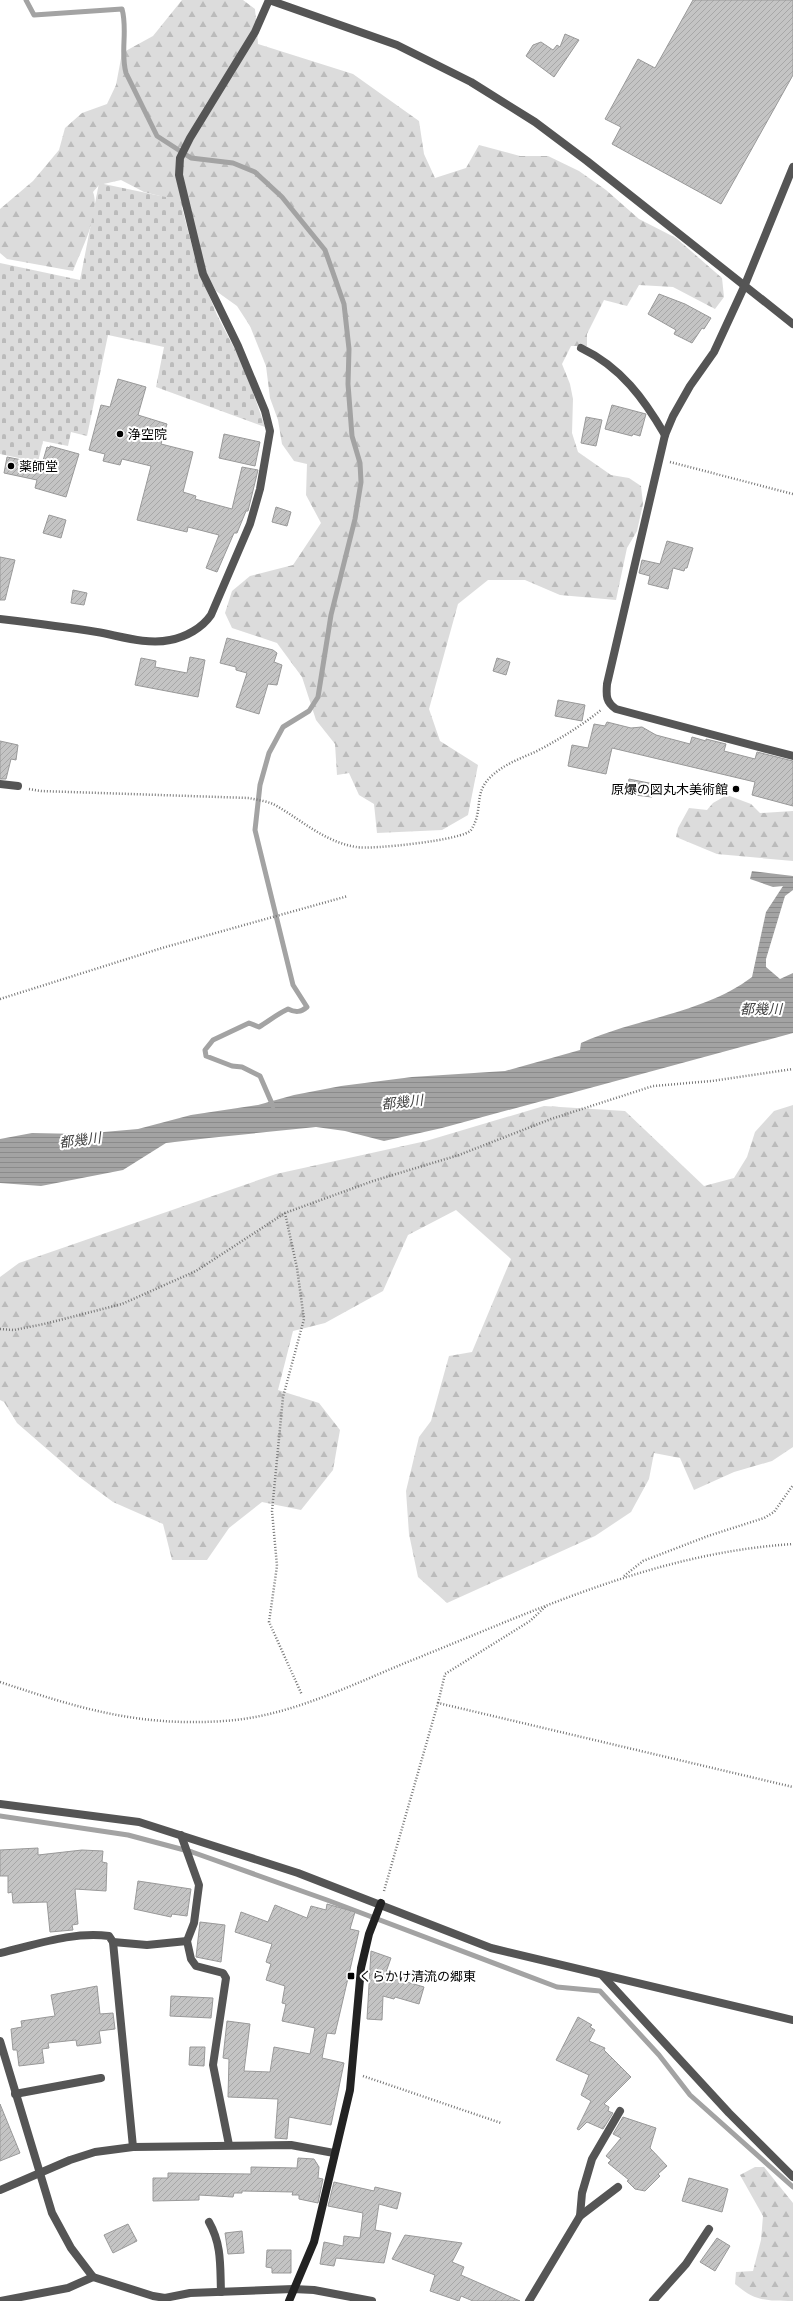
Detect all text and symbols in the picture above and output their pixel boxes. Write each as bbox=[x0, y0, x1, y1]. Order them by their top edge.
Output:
place label: 浄空院 bbox=[128, 427, 167, 442]
marker: 浄空院 bbox=[115, 429, 125, 439]
place label: 薬師堂 bbox=[19, 459, 58, 474]
marker: 薬師堂 bbox=[6, 461, 16, 471]
place label: 原爆の図丸木美術館 bbox=[611, 782, 728, 797]
marker: 原爆の図丸木美術館 bbox=[731, 784, 741, 794]
water label: 都幾川 bbox=[740, 1001, 784, 1017]
water label: 都幾川 bbox=[380, 1092, 426, 1112]
water label: 都幾川 bbox=[58, 1129, 104, 1150]
place label: くらかけ清流の郷東 bbox=[359, 1969, 476, 1984]
marker: くらかけ清流の郷東 bbox=[346, 1971, 356, 1981]

